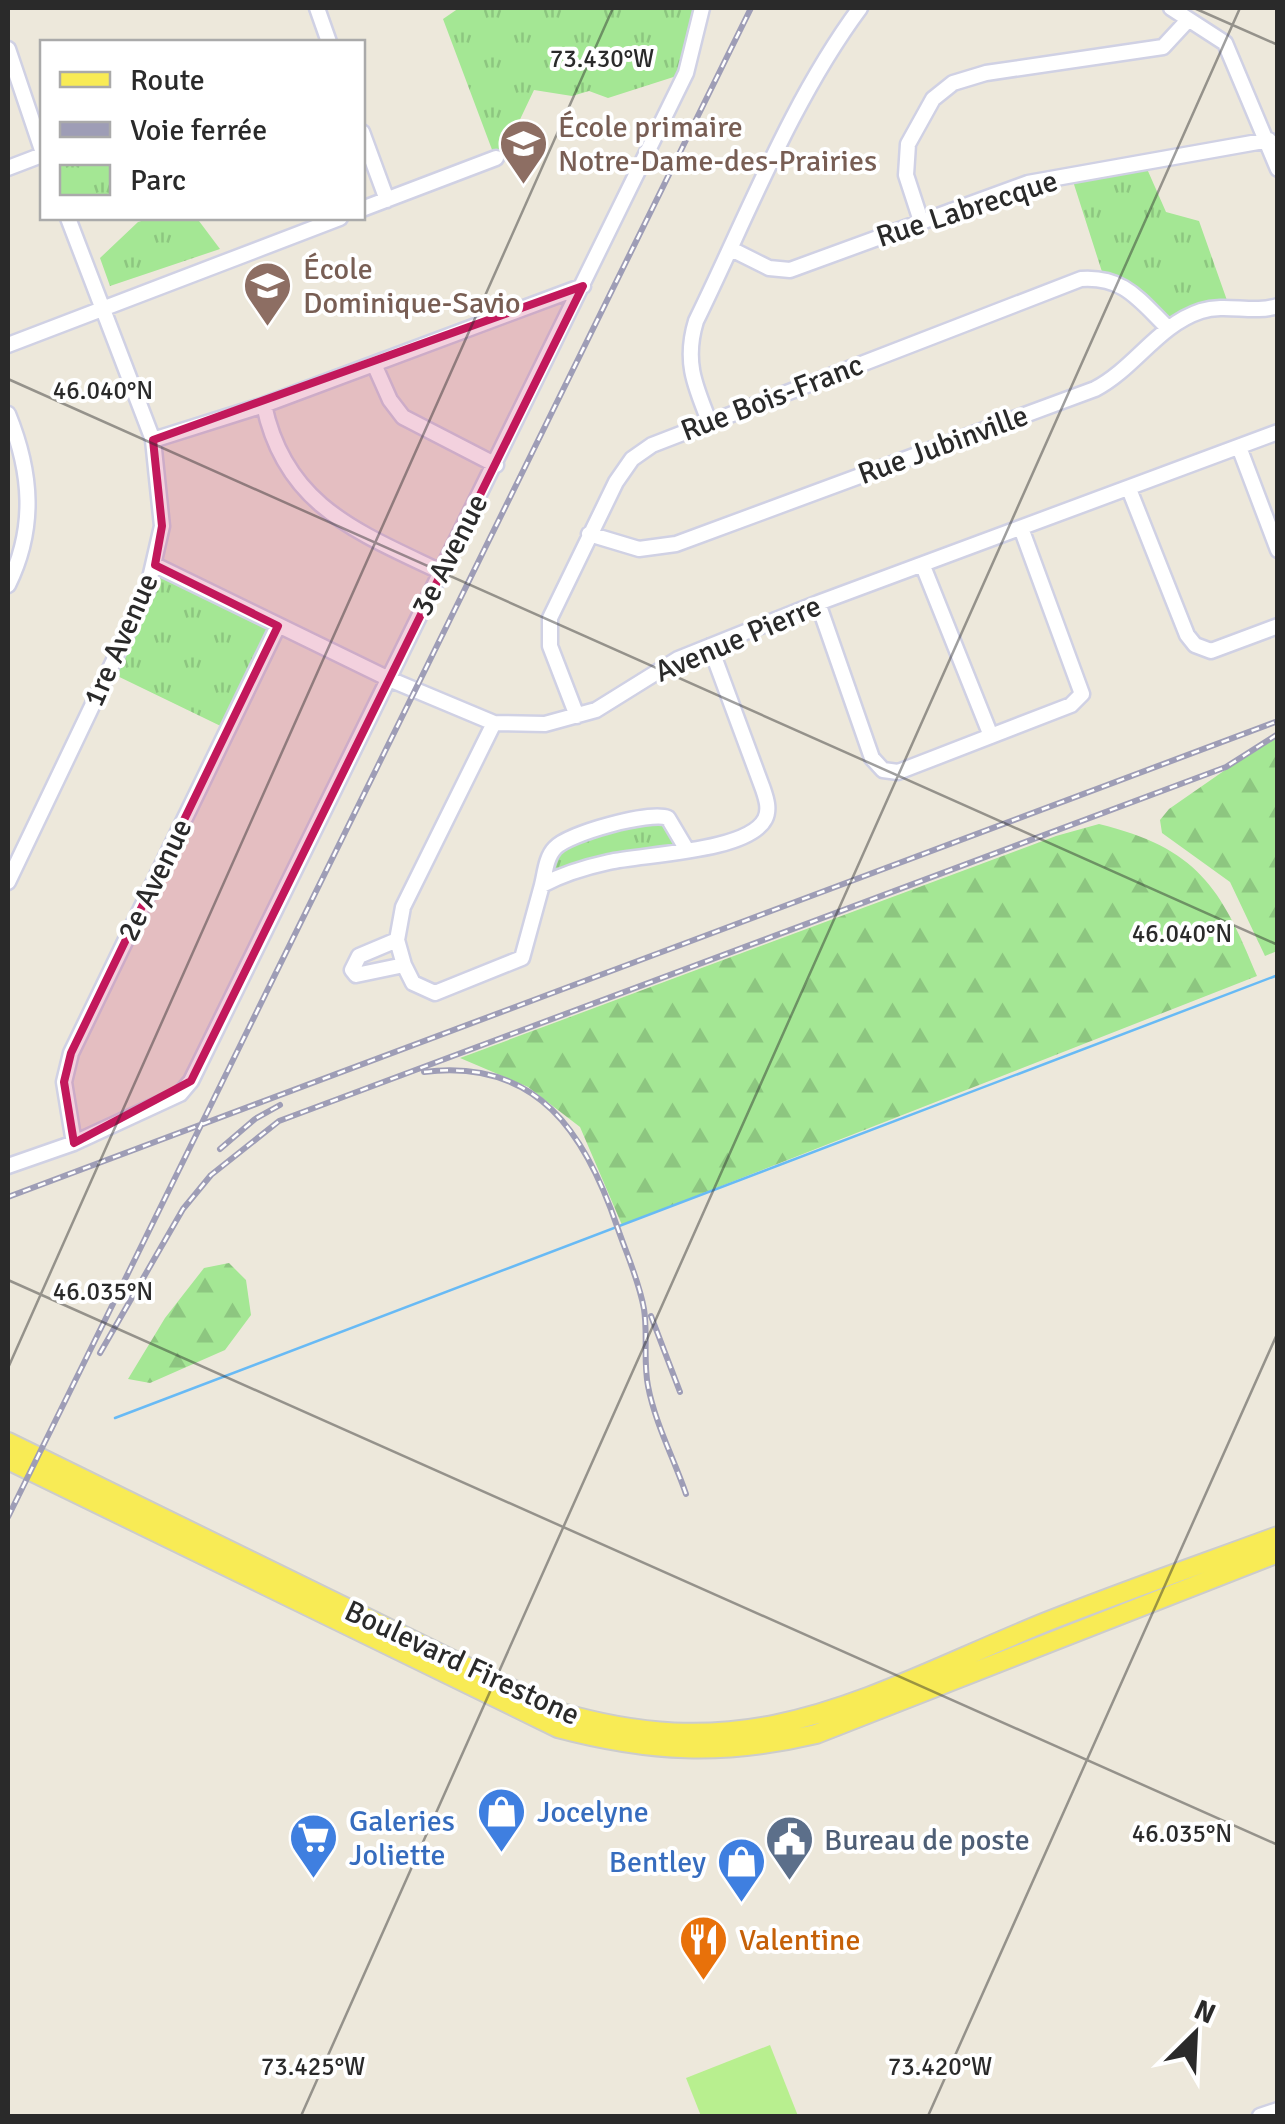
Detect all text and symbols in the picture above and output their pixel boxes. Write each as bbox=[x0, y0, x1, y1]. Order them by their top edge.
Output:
legend bbox=[40, 40, 365, 220]
text: 73.430°W bbox=[550, 43, 654, 74]
text: Route bbox=[130, 62, 205, 99]
place label: École primaire Notre-Dame-des-Prairies bbox=[558, 109, 877, 180]
text: Voie ferrée bbox=[130, 112, 267, 149]
school or university icon: École primaire Notre-Dame-des-Prairies bbox=[497, 118, 549, 186]
text: Parc bbox=[130, 162, 186, 199]
street label: Rue Labrecque bbox=[872, 162, 1062, 256]
place label: École Dominique-Savio bbox=[303, 251, 521, 322]
school or university icon: École Dominique-Savio bbox=[242, 260, 294, 328]
street label: Rue Bois-Franc bbox=[676, 346, 868, 450]
text: 46.040°N bbox=[53, 375, 153, 406]
street label: Rue Jubinville bbox=[853, 397, 1033, 493]
street label: 3e Avenue bbox=[404, 488, 496, 622]
street label: 1re Avenue bbox=[75, 568, 167, 712]
street label: Avenue Pierre bbox=[649, 587, 827, 691]
street label: 2e Avenue bbox=[110, 813, 200, 947]
text: 46.040°N bbox=[1132, 918, 1232, 949]
text: 46.035°N bbox=[53, 1276, 153, 1307]
street label: Boulevard Firestone bbox=[339, 1592, 585, 1734]
shop icon: Jocelyne bbox=[476, 1786, 528, 1854]
place label: Jocelyne bbox=[537, 1794, 649, 1831]
place label: Galeries Joliette bbox=[349, 1803, 455, 1874]
supermarket icon: Galeries Joliette bbox=[288, 1812, 340, 1880]
public building icon: Bureau de poste bbox=[763, 1814, 815, 1882]
text: 46.035°N bbox=[1132, 1818, 1232, 1849]
place label: Bureau de poste bbox=[824, 1822, 1030, 1859]
shop icon: Bentley bbox=[715, 1836, 767, 1904]
place label: Bentley bbox=[609, 1844, 706, 1881]
restaurant icon: Valentine bbox=[678, 1914, 730, 1982]
place label: Valentine bbox=[739, 1922, 860, 1959]
north arrow bbox=[1145, 1984, 1245, 2084]
text: N bbox=[1189, 1993, 1221, 2032]
text: 73.425°W bbox=[261, 2051, 365, 2082]
text: 73.420°W bbox=[888, 2051, 992, 2082]

